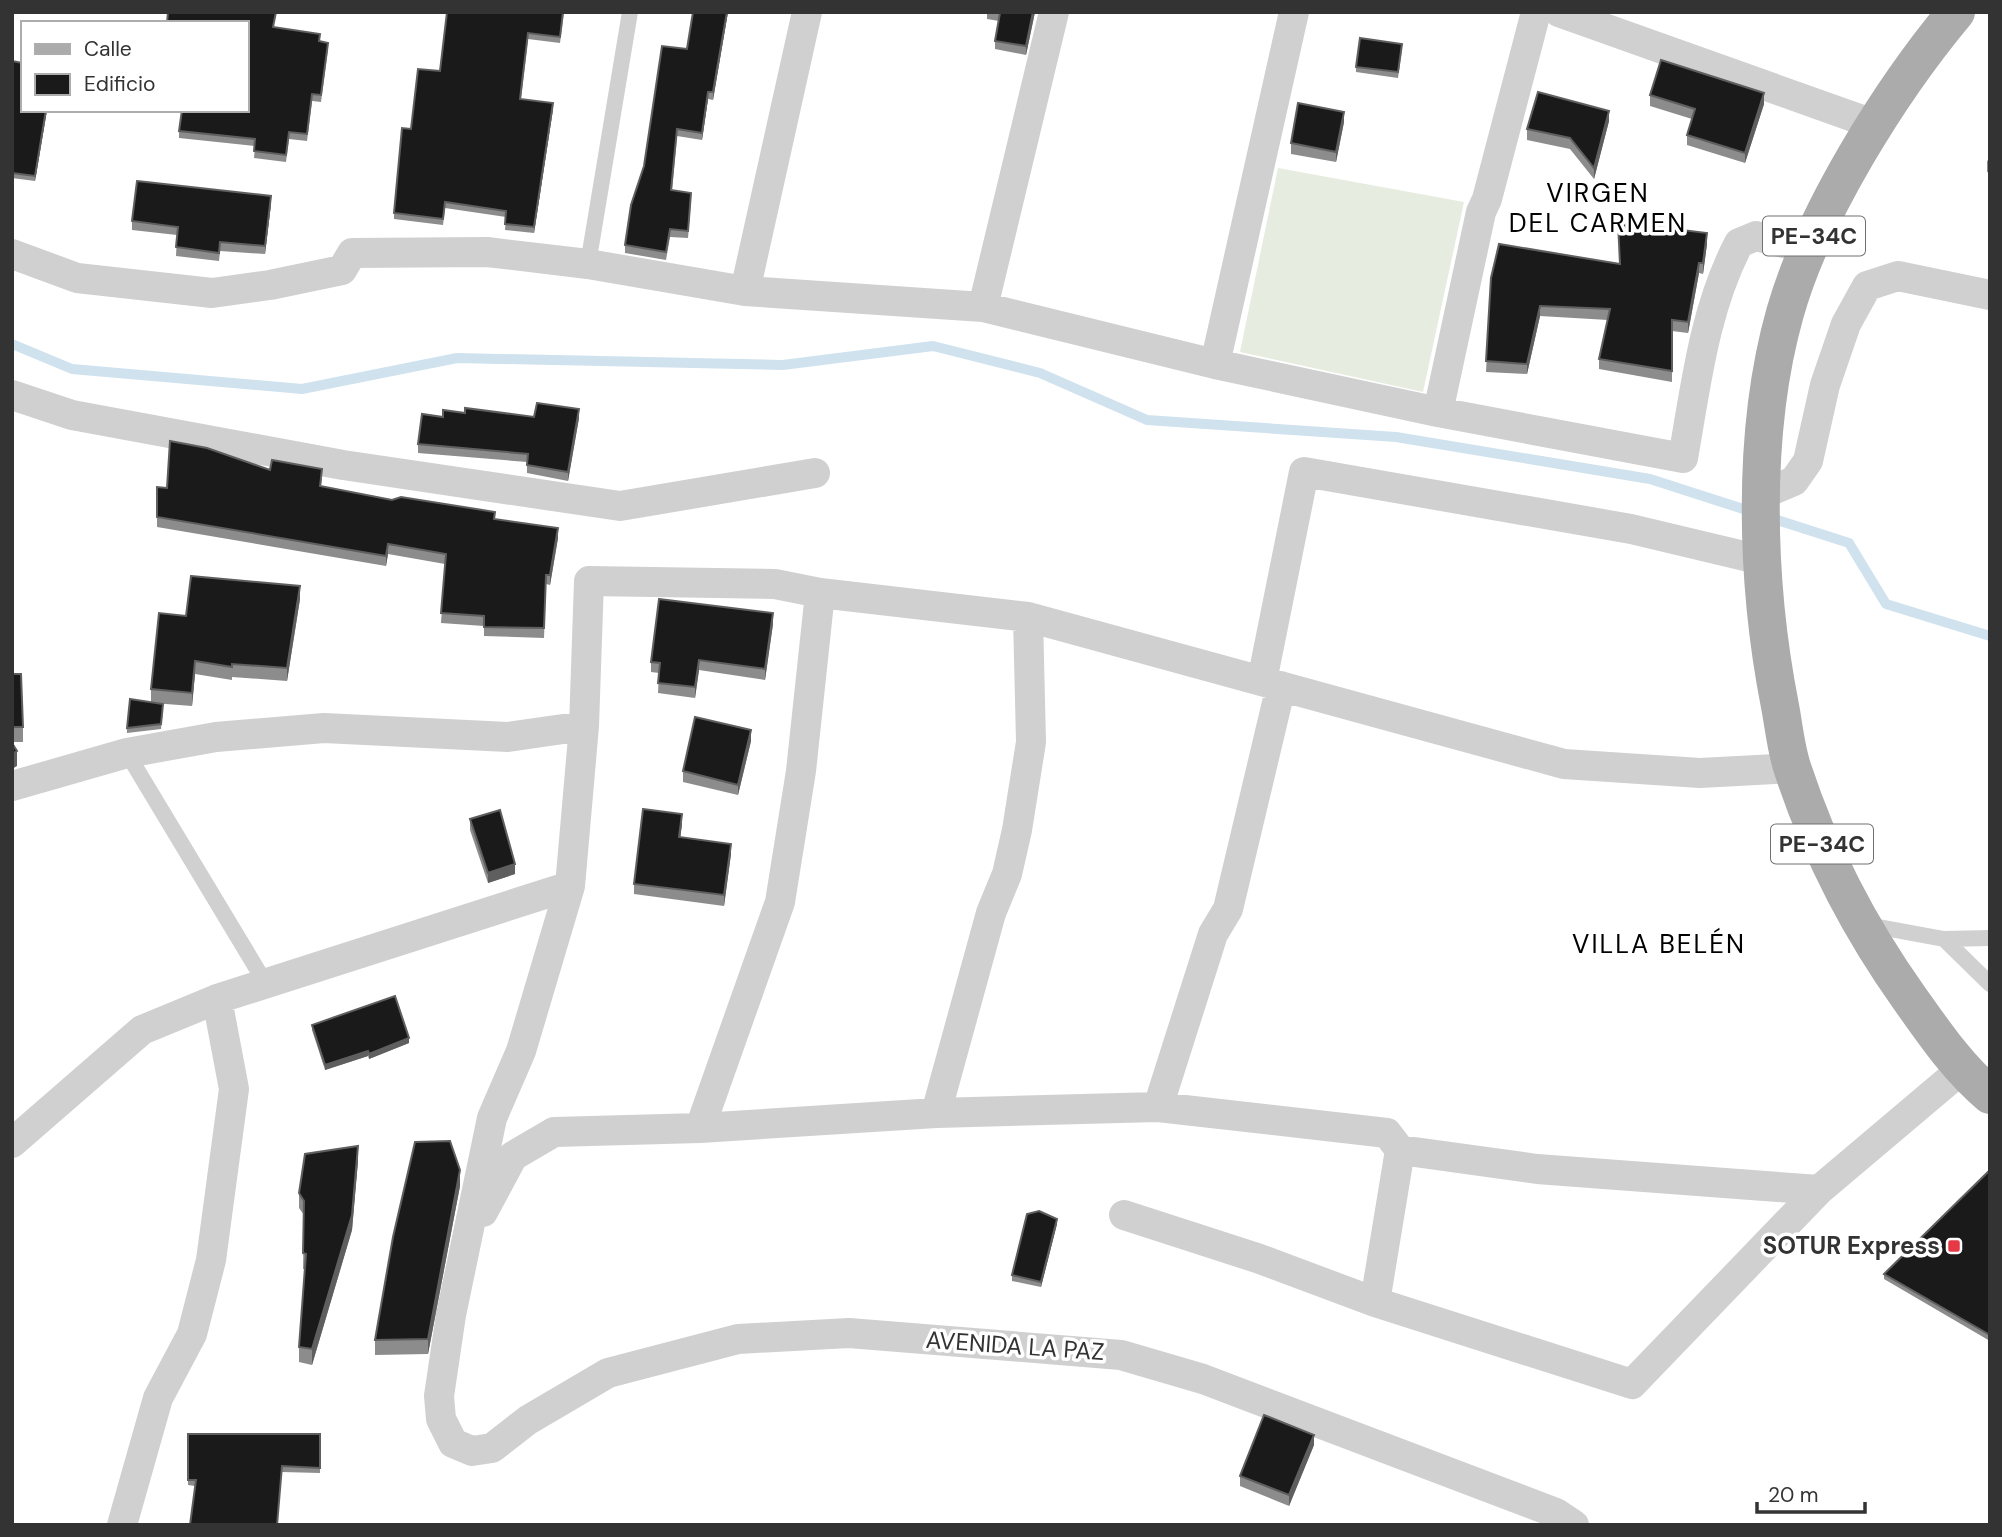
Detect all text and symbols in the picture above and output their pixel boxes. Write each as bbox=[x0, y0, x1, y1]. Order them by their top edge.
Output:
legend bbox=[21, 21, 248, 112]
text: Calle bbox=[84, 35, 132, 63]
text: Edificio bbox=[84, 70, 155, 98]
district label: VIRGEN DEL CARMEN bbox=[1509, 176, 1687, 240]
road number: PE-34C bbox=[1763, 216, 1865, 256]
road number: PE-34C bbox=[1771, 824, 1873, 864]
district label: VILLA BELÉN bbox=[1572, 927, 1746, 961]
place label: SOTUR Express bbox=[1763, 1230, 1940, 1261]
marker: SOTUR Express bbox=[1946, 1238, 1962, 1254]
street label: AVENIDA LA PAZ bbox=[925, 1324, 1105, 1367]
scale bar bbox=[1757, 1470, 1866, 1514]
text: 20 m bbox=[1768, 1481, 1819, 1509]

